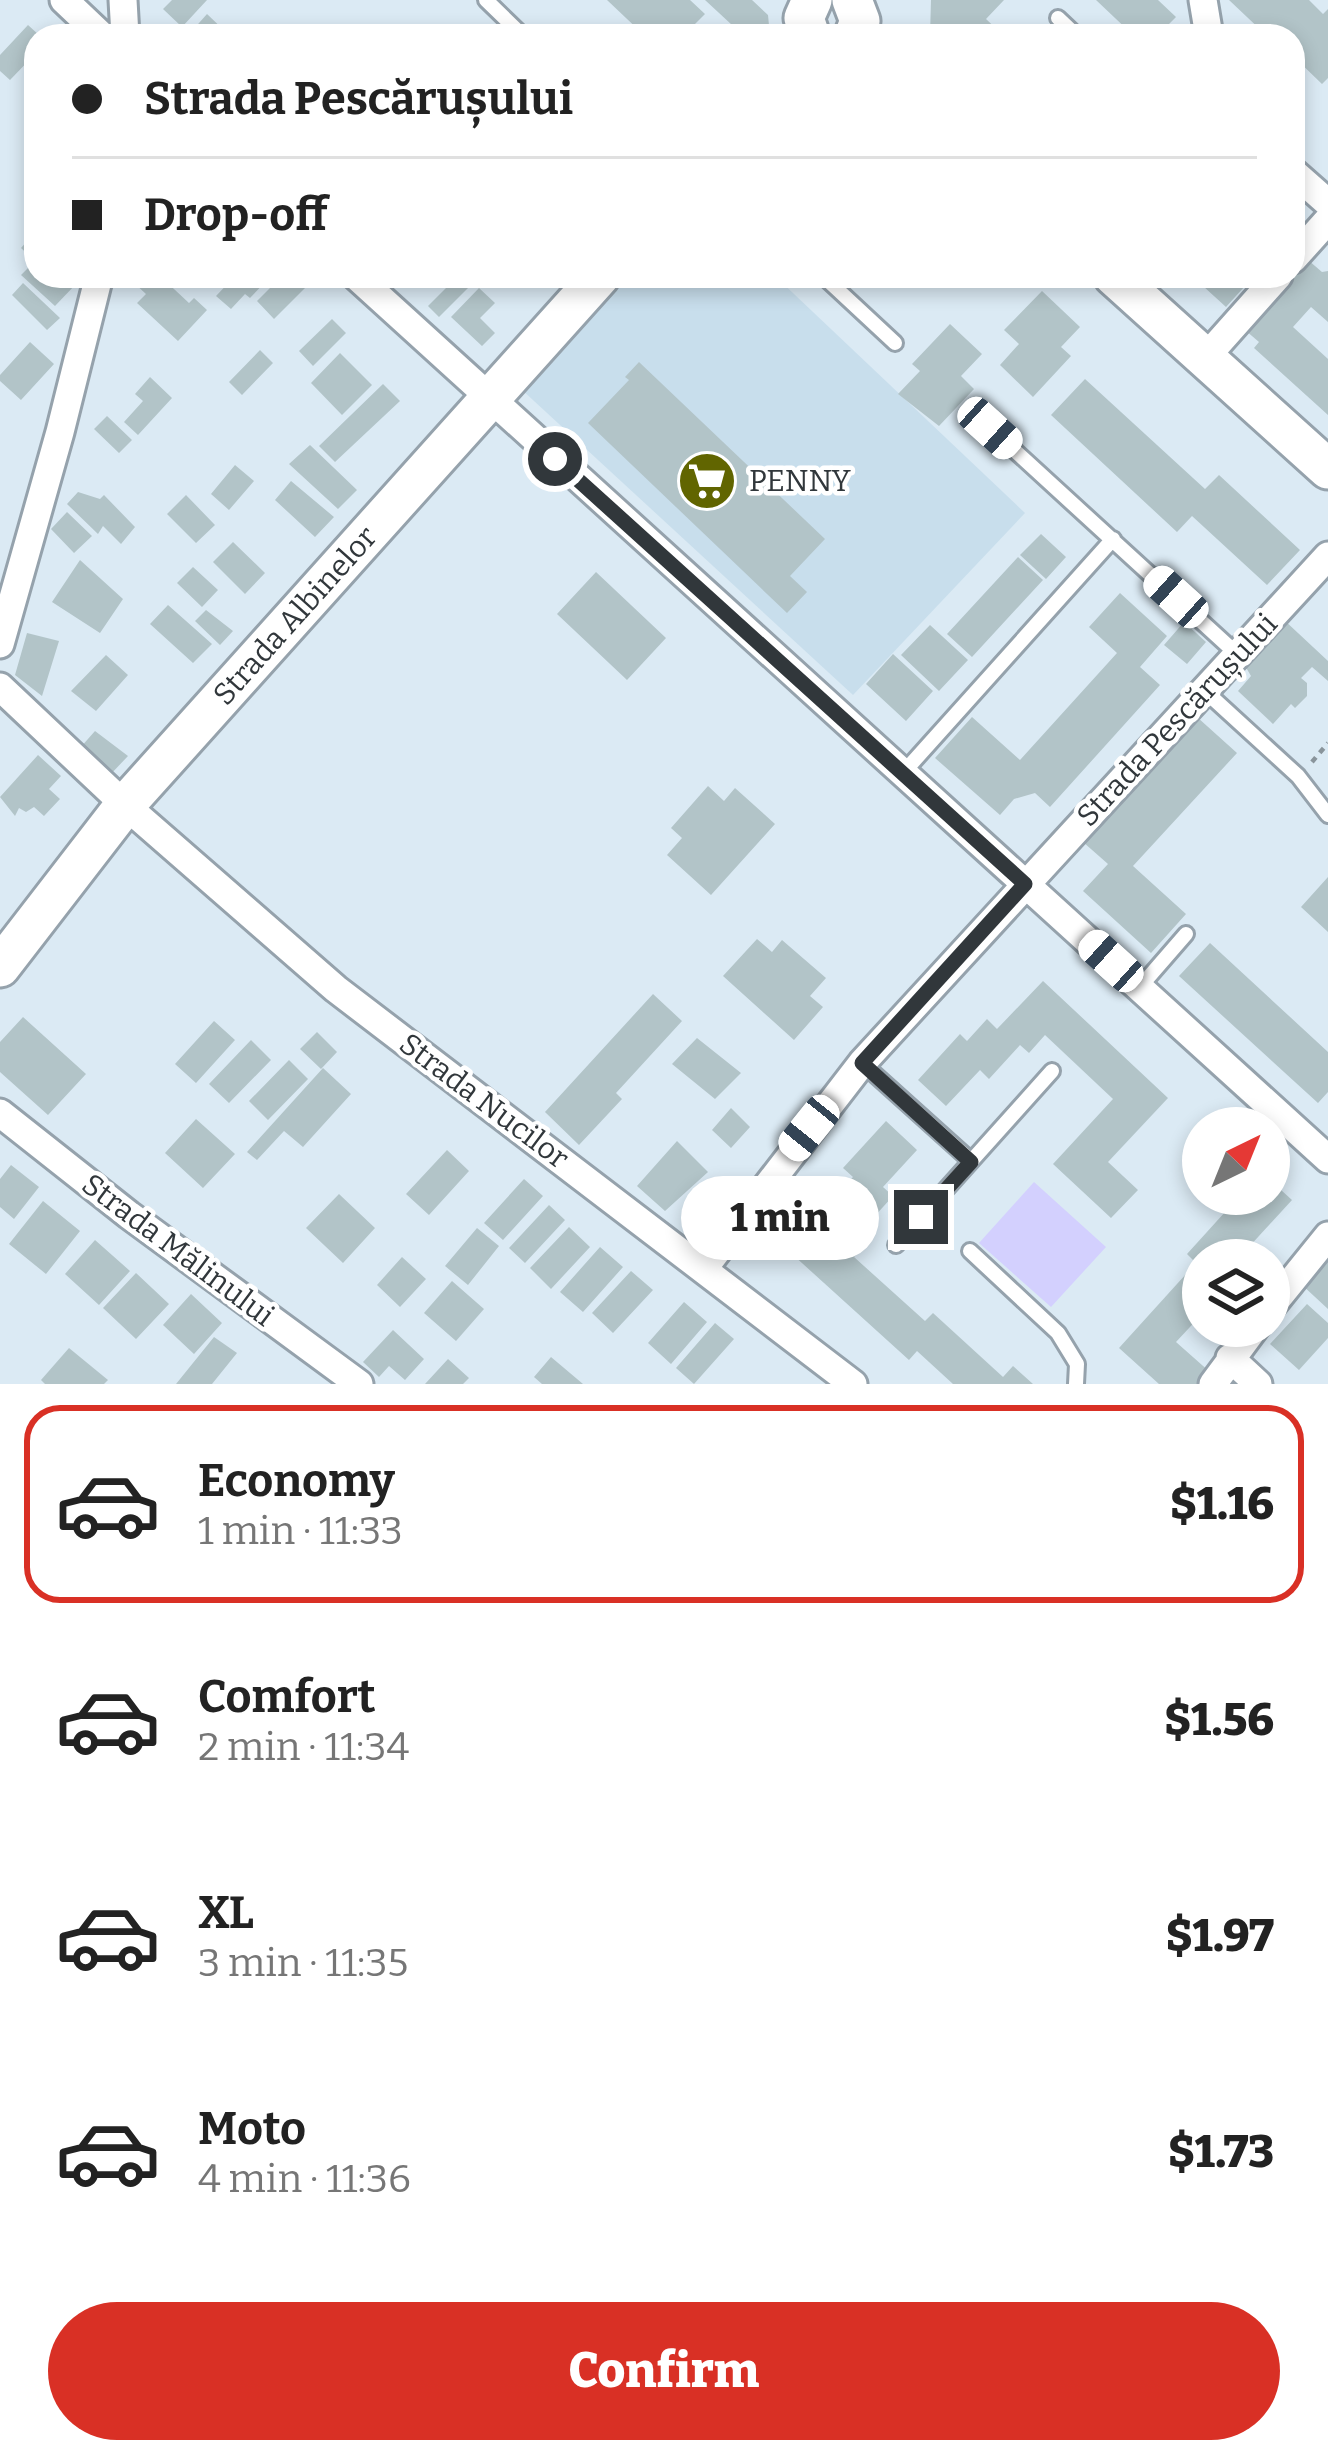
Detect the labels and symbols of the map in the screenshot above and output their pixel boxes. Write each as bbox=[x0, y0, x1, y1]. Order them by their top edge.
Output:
car bbox=[951, 391, 1029, 465]
route start bbox=[528, 432, 582, 486]
supermarket icon: PENNY bbox=[676, 450, 738, 512]
place label: PENNY bbox=[749, 463, 852, 499]
street label: Strada Albinelor bbox=[206, 519, 384, 712]
car bbox=[1137, 560, 1215, 634]
street label: Strada Pescărușului bbox=[1069, 606, 1286, 834]
car bbox=[1072, 924, 1150, 998]
street label: Strada Nucilor bbox=[392, 1026, 576, 1176]
car bbox=[772, 1089, 846, 1167]
north arrow bbox=[1182, 1107, 1290, 1215]
street label: Strada Mălinului bbox=[75, 1166, 281, 1334]
callout: 1 min bbox=[681, 1175, 879, 1259]
route end bbox=[894, 1190, 948, 1244]

